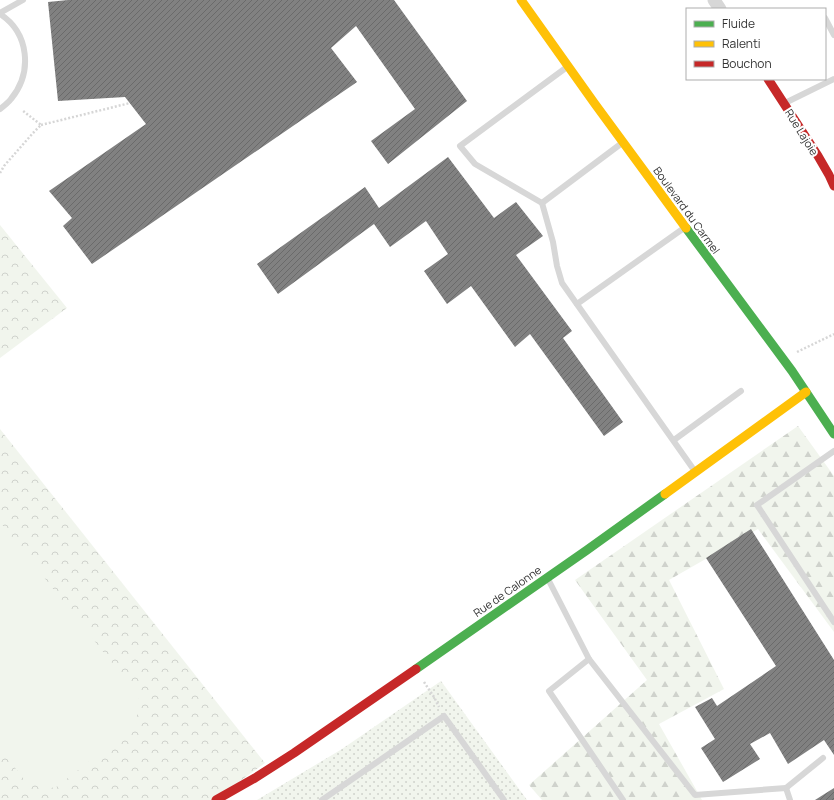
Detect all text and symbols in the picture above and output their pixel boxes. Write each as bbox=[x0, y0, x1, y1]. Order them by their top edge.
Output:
legend bbox=[686, 8, 826, 80]
text: Fluide bbox=[722, 15, 755, 32]
text: Ralenti bbox=[722, 35, 761, 52]
text: Bouchon bbox=[722, 55, 772, 72]
street label: Rue Lajoie bbox=[782, 106, 822, 159]
street label: Boulevard du Carmel bbox=[650, 164, 724, 256]
street label: Rue de Calonne bbox=[470, 562, 544, 620]

